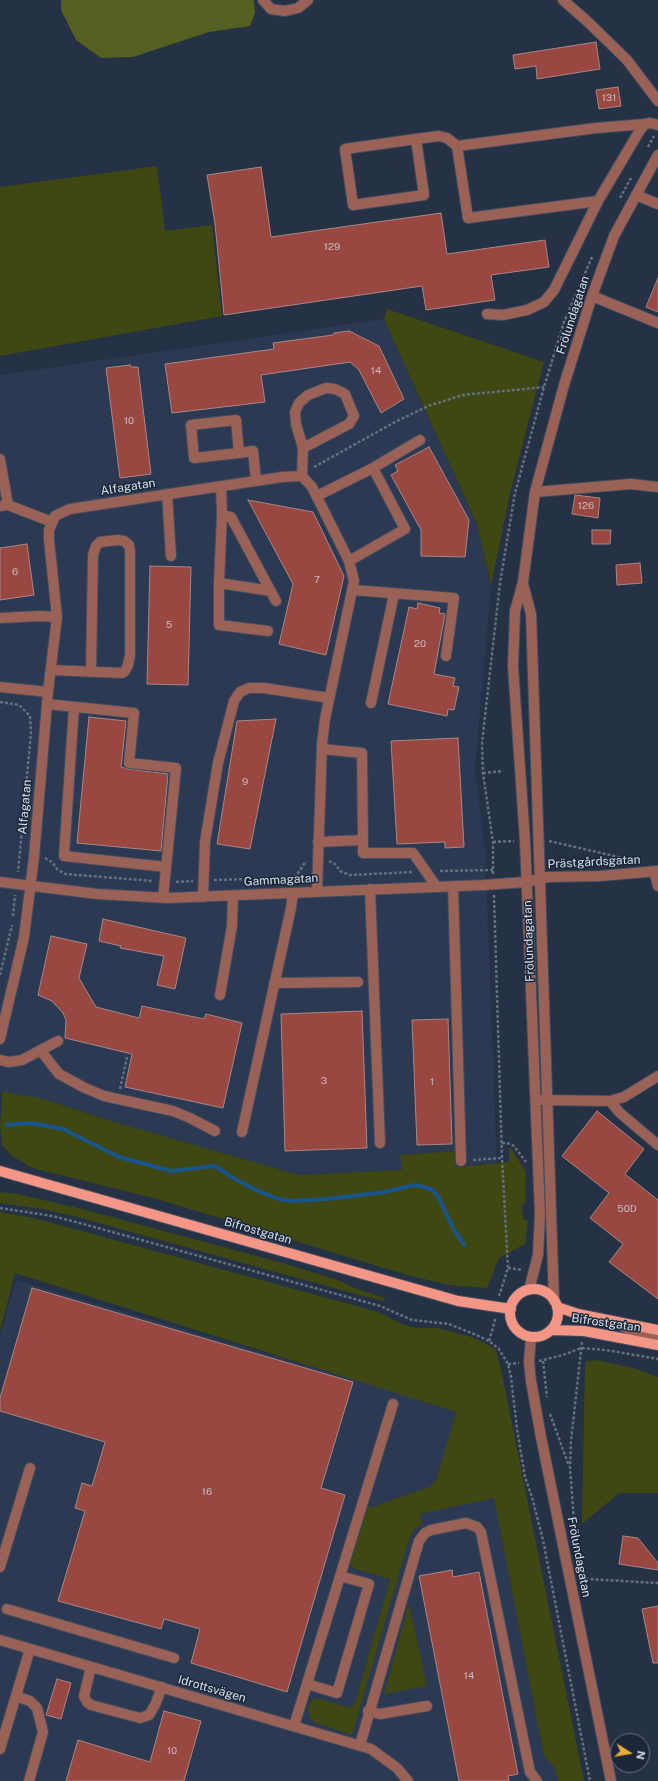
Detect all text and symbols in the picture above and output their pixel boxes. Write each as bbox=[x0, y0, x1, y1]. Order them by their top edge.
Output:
house number: 131 bbox=[602, 92, 616, 104]
house number: 129 bbox=[324, 241, 340, 253]
street label: Frölundagatan bbox=[554, 274, 592, 356]
house number: 14 bbox=[371, 365, 381, 377]
house number: 10 bbox=[124, 415, 134, 427]
street label: Alfagatan bbox=[100, 476, 156, 498]
house number: 126 bbox=[578, 500, 594, 512]
house number: 6 bbox=[12, 566, 18, 578]
house number: 7 bbox=[314, 574, 320, 586]
house number: 5 bbox=[166, 619, 172, 631]
house number: 20 bbox=[414, 638, 426, 650]
house number: 9 bbox=[242, 776, 248, 788]
street label: Alfagatan bbox=[15, 779, 35, 835]
street label: Prästgårdsgatan bbox=[547, 852, 641, 872]
street label: Gammagatan bbox=[243, 871, 319, 889]
street label: Frölundagatan bbox=[520, 900, 538, 982]
house number: 3 bbox=[321, 1075, 327, 1087]
house number: 1 bbox=[430, 1076, 434, 1088]
house number: 50D bbox=[617, 1203, 637, 1215]
street label: Bifrostgatan bbox=[223, 1214, 293, 1248]
street label: Bifrostgatan bbox=[570, 1311, 642, 1335]
house number: 16 bbox=[202, 1486, 212, 1498]
street label: Frölundagatan bbox=[564, 1516, 594, 1598]
house number: 14 bbox=[464, 1670, 474, 1682]
street label: Idrottsvägen bbox=[176, 1672, 248, 1706]
north arrow bbox=[610, 1733, 650, 1773]
house number: 10 bbox=[167, 1745, 177, 1757]
text: N bbox=[634, 1750, 648, 1760]

